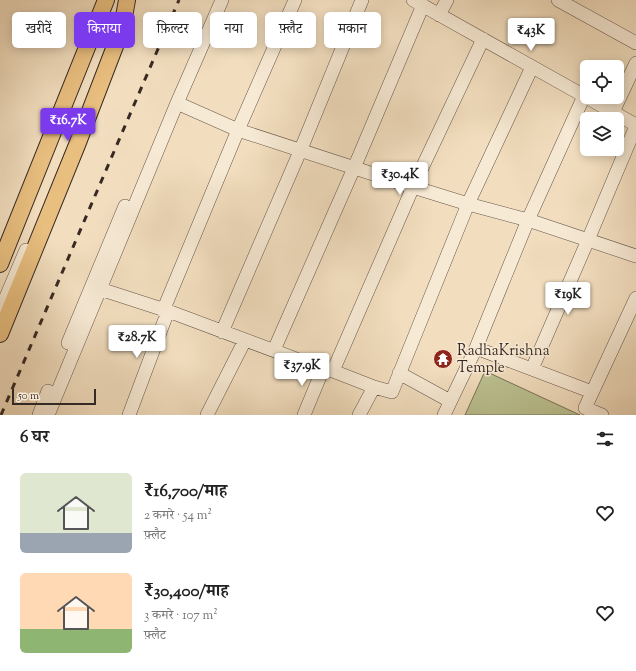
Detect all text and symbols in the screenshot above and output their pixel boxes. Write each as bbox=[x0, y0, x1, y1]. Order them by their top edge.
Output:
chip: खरीदें bbox=[12, 12, 66, 48]
chip: किराया bbox=[74, 12, 135, 48]
chip: फ़िल्टर bbox=[143, 12, 202, 48]
chip: नया bbox=[210, 12, 257, 48]
chip: फ़्लैट bbox=[265, 12, 316, 48]
chip: मकान bbox=[324, 12, 381, 48]
pin: ₹43K bbox=[507, 18, 555, 52]
text: ₹43K bbox=[517, 22, 545, 40]
map controls bbox=[580, 60, 624, 156]
button: locate bbox=[580, 60, 624, 104]
pin: ₹16.7K bbox=[35, 108, 101, 142]
text: ₹16.7K bbox=[49, 112, 87, 130]
button: layers bbox=[580, 112, 624, 156]
pin: ₹30.4K bbox=[367, 162, 433, 196]
text: ₹30.4K bbox=[381, 166, 419, 184]
pin: ₹19K bbox=[544, 282, 592, 316]
text: ₹19K bbox=[554, 286, 582, 304]
pin: ₹28.7K bbox=[104, 325, 170, 359]
text: ₹28.7K bbox=[118, 329, 157, 347]
place label: RadhaKrishna Temple bbox=[457, 341, 550, 379]
temple icon: RadhaKrishna Temple bbox=[432, 348, 454, 370]
pin: ₹37.9K bbox=[269, 353, 335, 387]
text: ₹37.9K bbox=[283, 357, 321, 375]
scale bar bbox=[12, 387, 96, 406]
text: 50 m bbox=[18, 388, 39, 404]
text: 6 घर bbox=[20, 426, 49, 450]
icon: filters bbox=[594, 428, 616, 450]
text: ₹16,700/माह bbox=[144, 480, 227, 504]
icon: home bbox=[52, 489, 100, 537]
icon: heart bbox=[594, 502, 616, 524]
text: 2 कमरे · 54 m² bbox=[144, 507, 212, 525]
text: फ़्लैट bbox=[144, 527, 166, 545]
text: ₹30,400/माह bbox=[144, 580, 229, 604]
icon: home bbox=[52, 589, 100, 637]
icon: heart bbox=[594, 602, 616, 624]
text: 3 कमरे · 107 m² bbox=[144, 607, 218, 625]
text: फ़्लैट bbox=[144, 627, 166, 645]

